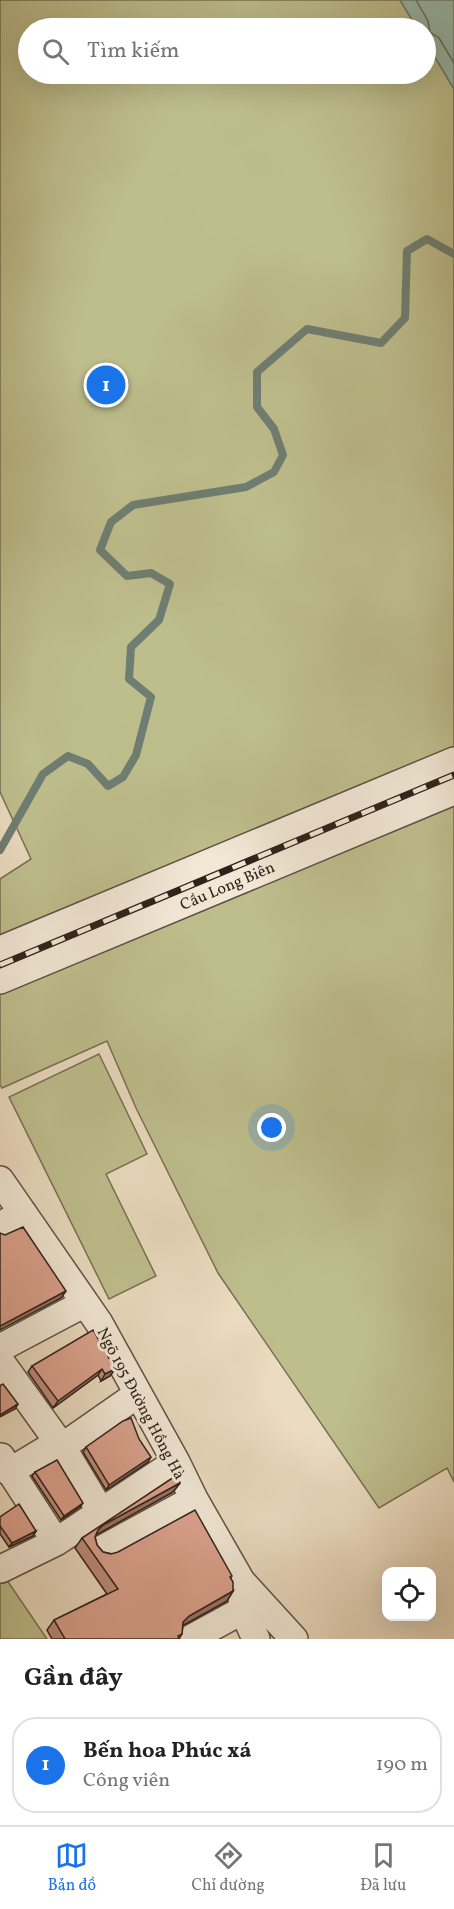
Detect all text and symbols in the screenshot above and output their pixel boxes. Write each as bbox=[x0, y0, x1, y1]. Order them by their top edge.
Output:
search box bbox=[18, 18, 436, 84]
icon: search bbox=[39, 35, 72, 68]
text: Tìm kiếm bbox=[87, 36, 180, 67]
pin: 1 bbox=[86, 362, 126, 408]
street label: Cầu Long Biên bbox=[177, 857, 279, 917]
your location bbox=[257, 1113, 286, 1142]
street label: Ngõ 195 Đường Hồng Hà bbox=[91, 1324, 190, 1484]
map controls bbox=[382, 1567, 436, 1621]
button: locate bbox=[382, 1567, 436, 1621]
text: Gần đây bbox=[24, 1660, 123, 1696]
text: Bến hoa Phúc xá bbox=[83, 1736, 251, 1767]
text: 1 bbox=[41, 1751, 50, 1779]
text: 190 m bbox=[376, 1751, 428, 1779]
text: Công viên bbox=[83, 1767, 170, 1795]
tab: Bản đồ bbox=[48, 1839, 96, 1897]
tab: Chỉ đường bbox=[192, 1839, 265, 1897]
tab: Đã lưu bbox=[360, 1839, 406, 1897]

